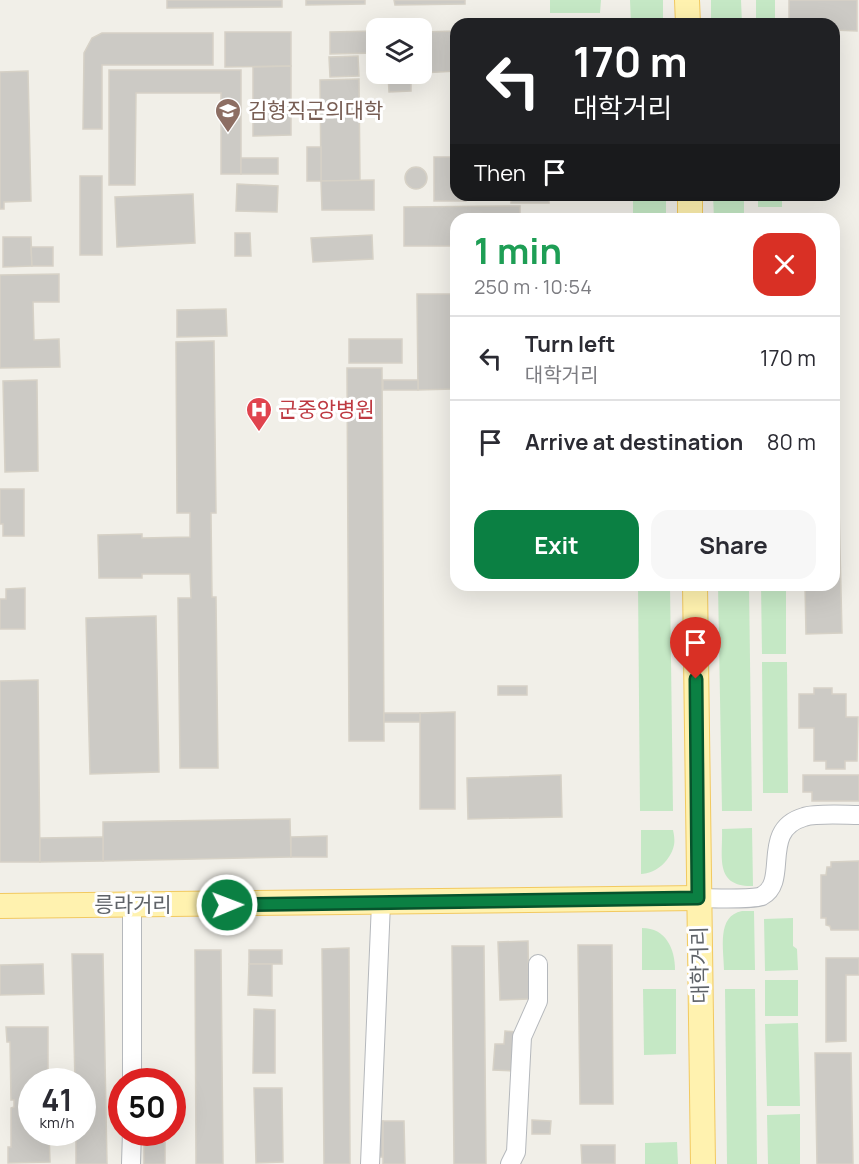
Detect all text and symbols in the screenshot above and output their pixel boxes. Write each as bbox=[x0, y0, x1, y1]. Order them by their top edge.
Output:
map controls bbox=[366, 18, 432, 84]
button: layers bbox=[366, 18, 432, 84]
text: 170 m bbox=[573, 32, 688, 90]
icon: left bbox=[474, 42, 552, 120]
text: 대학거리 bbox=[573, 89, 672, 126]
school or university icon: 김형직군의대학 bbox=[213, 96, 243, 134]
place label: 김형직군의대학 bbox=[248, 96, 383, 124]
icon: arrive bbox=[538, 156, 571, 189]
text: Then bbox=[474, 158, 526, 188]
text: 1 min bbox=[474, 226, 562, 275]
button: close bbox=[753, 233, 816, 296]
text: 250 m · 10:54 bbox=[474, 273, 592, 300]
text: Turn left bbox=[525, 329, 615, 359]
icon: left bbox=[474, 342, 507, 375]
text: 170 m bbox=[760, 343, 816, 373]
text: 대학거리 bbox=[525, 361, 599, 388]
hospital icon: 군중앙병원 bbox=[244, 395, 274, 433]
place label: 군중앙병원 bbox=[278, 395, 375, 423]
icon: arrive bbox=[474, 426, 507, 459]
text: Arrive at destination bbox=[525, 427, 743, 457]
text: 80 m bbox=[767, 427, 816, 457]
button: Exit bbox=[474, 510, 639, 579]
button: Share bbox=[651, 510, 816, 579]
pin bbox=[670, 617, 721, 679]
icon: arrive bbox=[679, 626, 712, 659]
position arrow bbox=[195, 873, 259, 937]
street label: 릉라거리 bbox=[94, 890, 172, 918]
street label: 대학거리 bbox=[684, 926, 714, 1004]
speed limit sign: 50 bbox=[108, 1068, 186, 1146]
text: 41 bbox=[41, 1079, 73, 1120]
text: km/h bbox=[40, 1112, 74, 1133]

